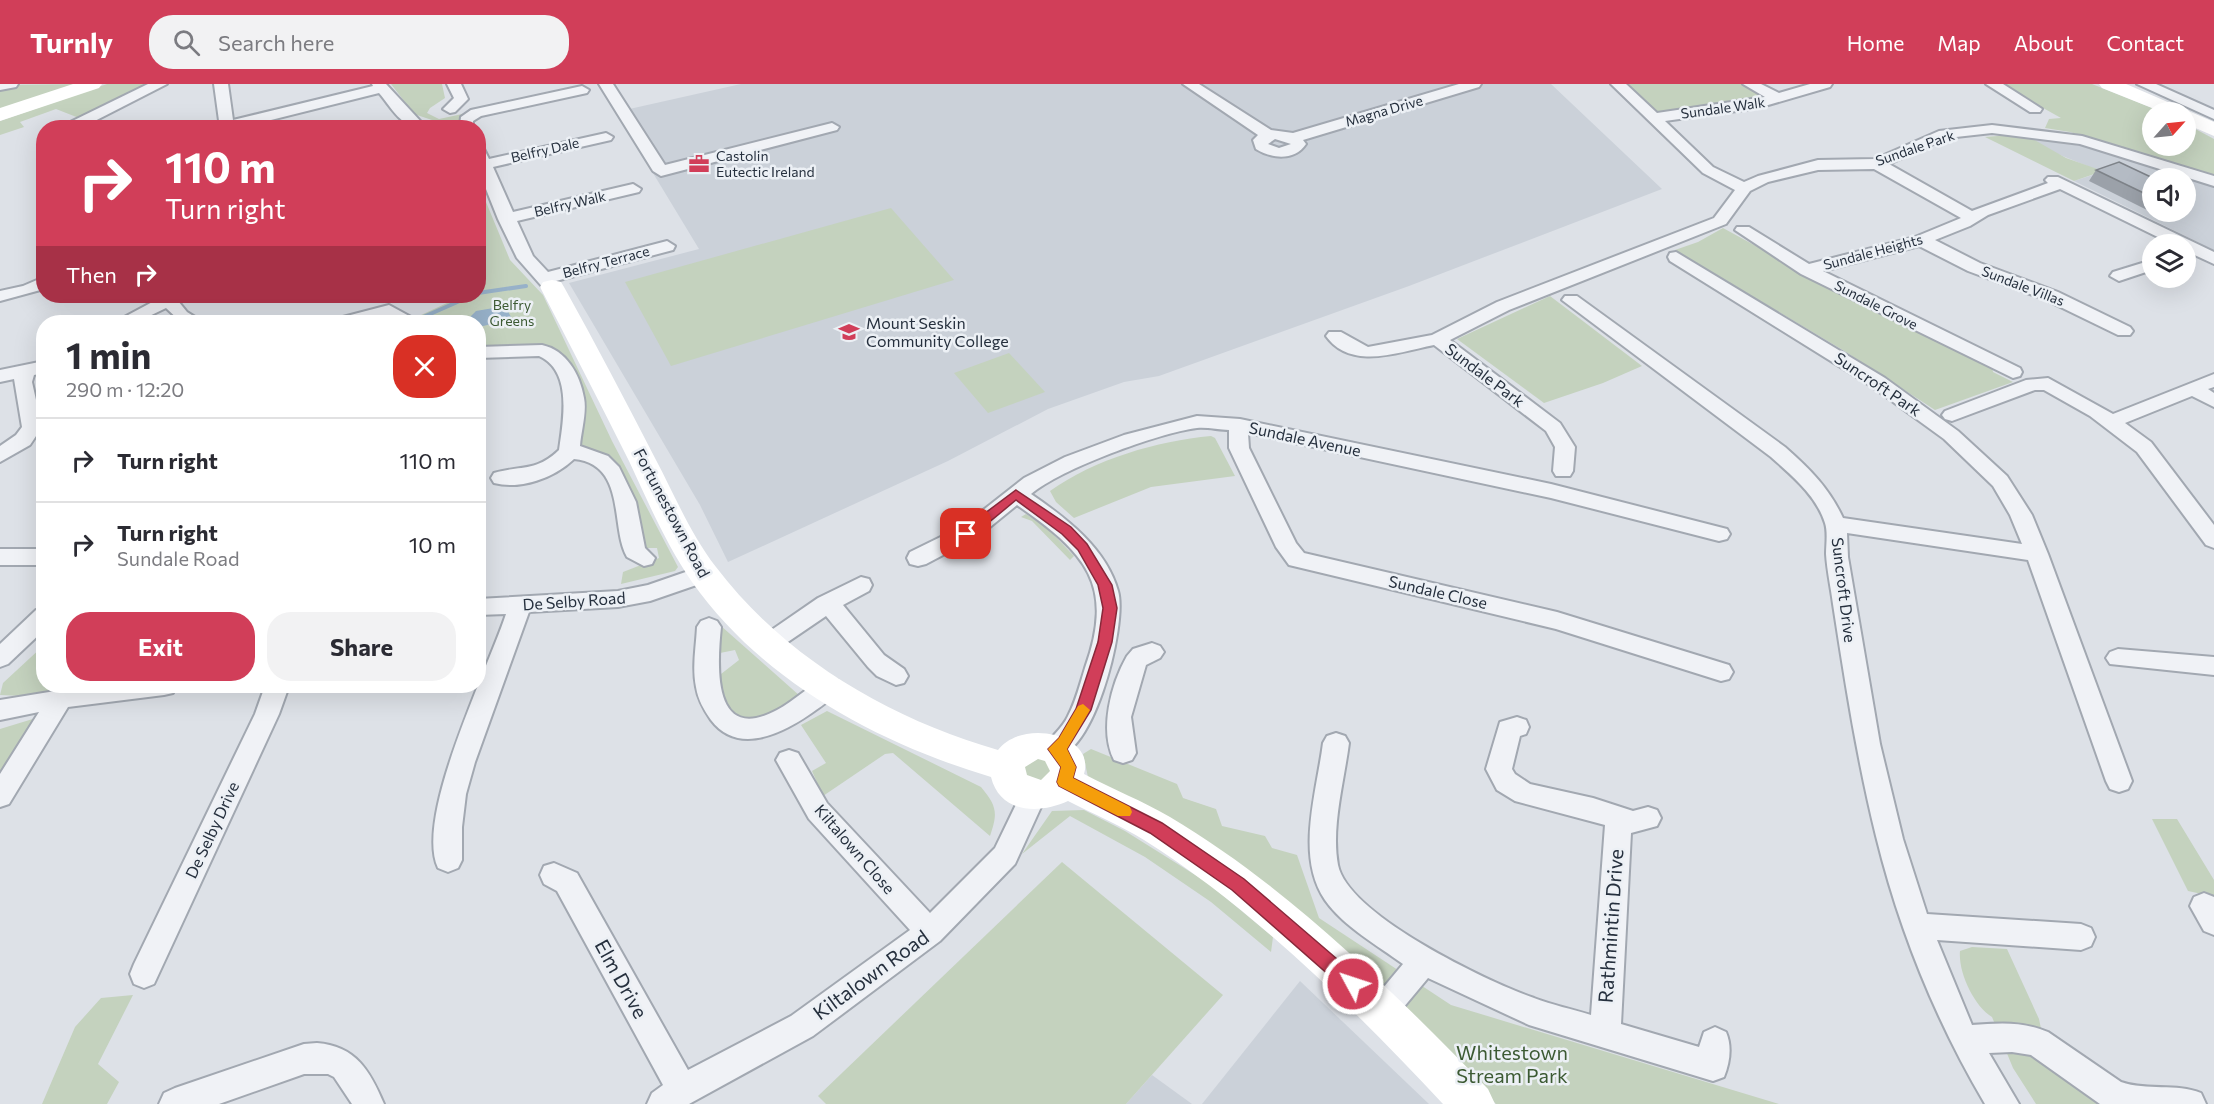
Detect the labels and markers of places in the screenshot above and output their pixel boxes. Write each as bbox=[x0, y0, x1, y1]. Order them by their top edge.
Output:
place label: Castolin Eutectic Ireland bbox=[716, 147, 815, 180]
office icon: Castolin Eutectic Ireland bbox=[687, 152, 711, 176]
place label: Mount Seskin Community College bbox=[866, 313, 1009, 350]
school or university icon: Mount Seskin Community College bbox=[837, 320, 861, 344]
pin bbox=[940, 508, 991, 559]

